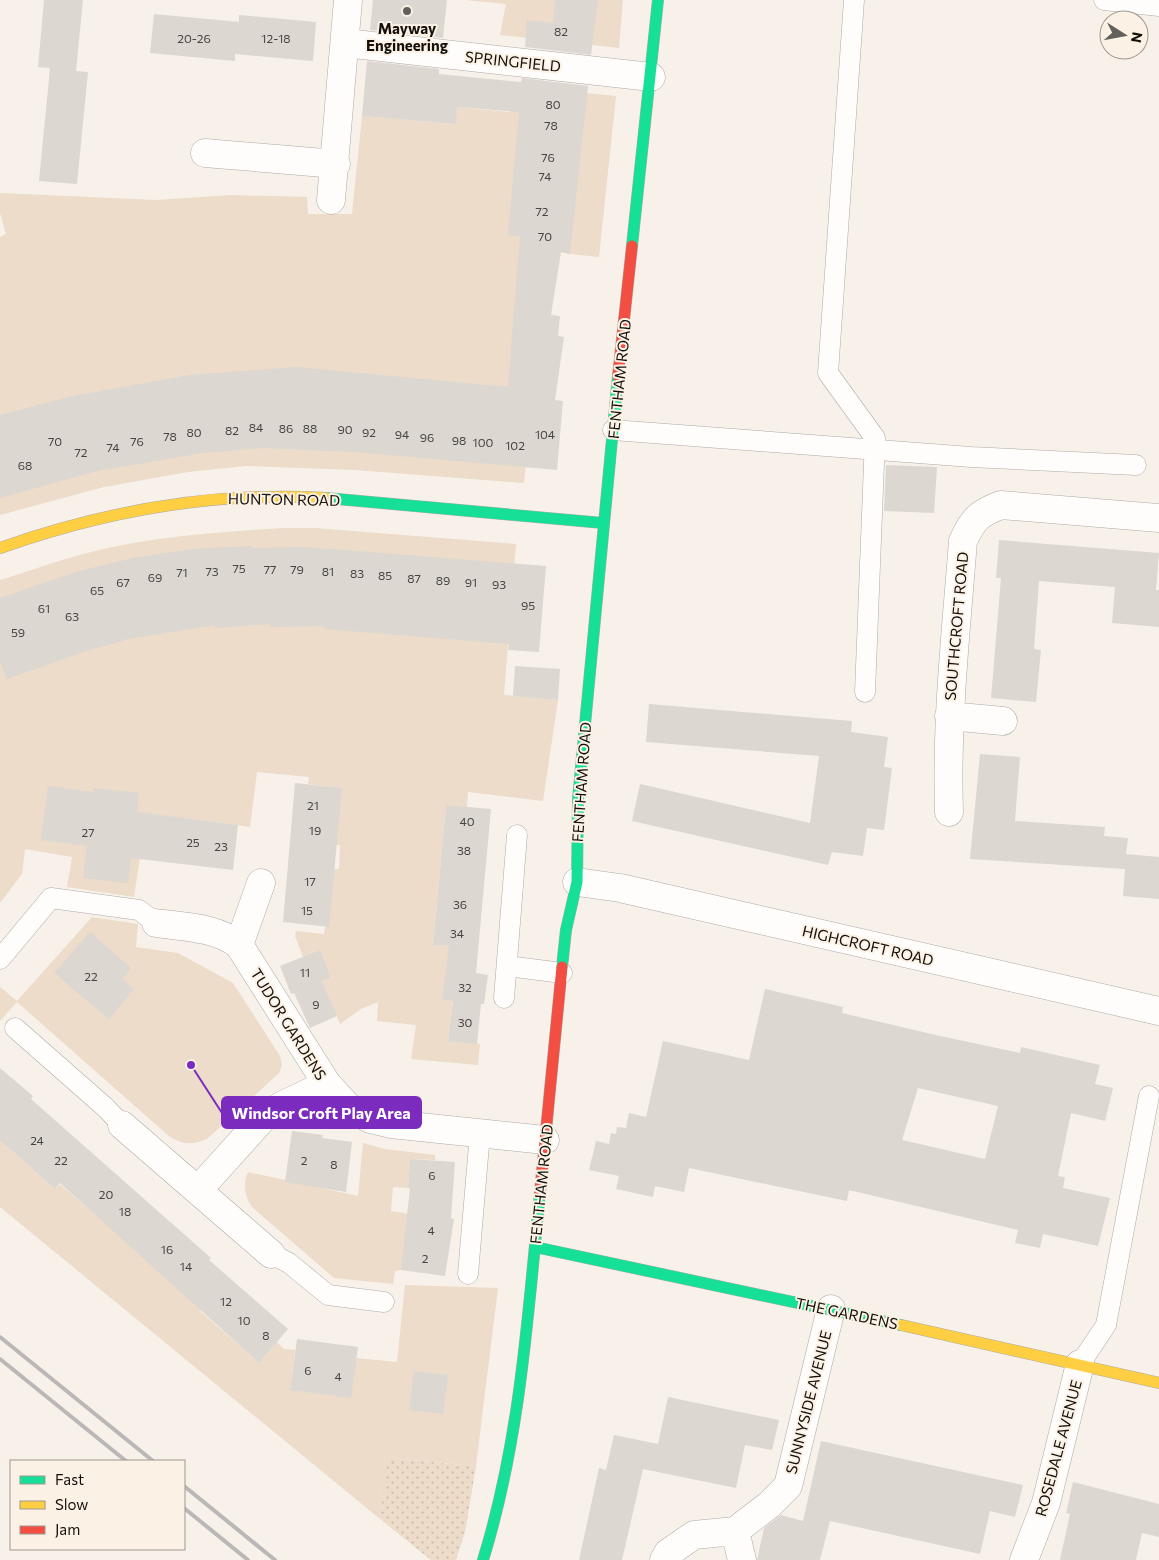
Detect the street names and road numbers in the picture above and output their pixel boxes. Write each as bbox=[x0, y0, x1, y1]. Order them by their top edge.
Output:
street label: SPRINGFIELD bbox=[464, 47, 562, 75]
street label: FENTHAM ROAD bbox=[604, 318, 634, 440]
street label: HUNTON ROAD bbox=[228, 489, 340, 509]
street label: SOUTHCROFT ROAD bbox=[941, 551, 971, 701]
street label: FENTHAM ROAD bbox=[568, 721, 594, 843]
street label: HIGHCROFT ROAD bbox=[801, 921, 935, 969]
street label: TUDOR GARDENS bbox=[247, 965, 331, 1083]
street label: FENTHAM ROAD bbox=[526, 1123, 556, 1245]
street label: THE GARDENS bbox=[794, 1293, 900, 1333]
street label: SUNNYSIDE AVENUE bbox=[781, 1328, 835, 1476]
street label: ROSEDALE AVENUE bbox=[1031, 1378, 1085, 1518]

